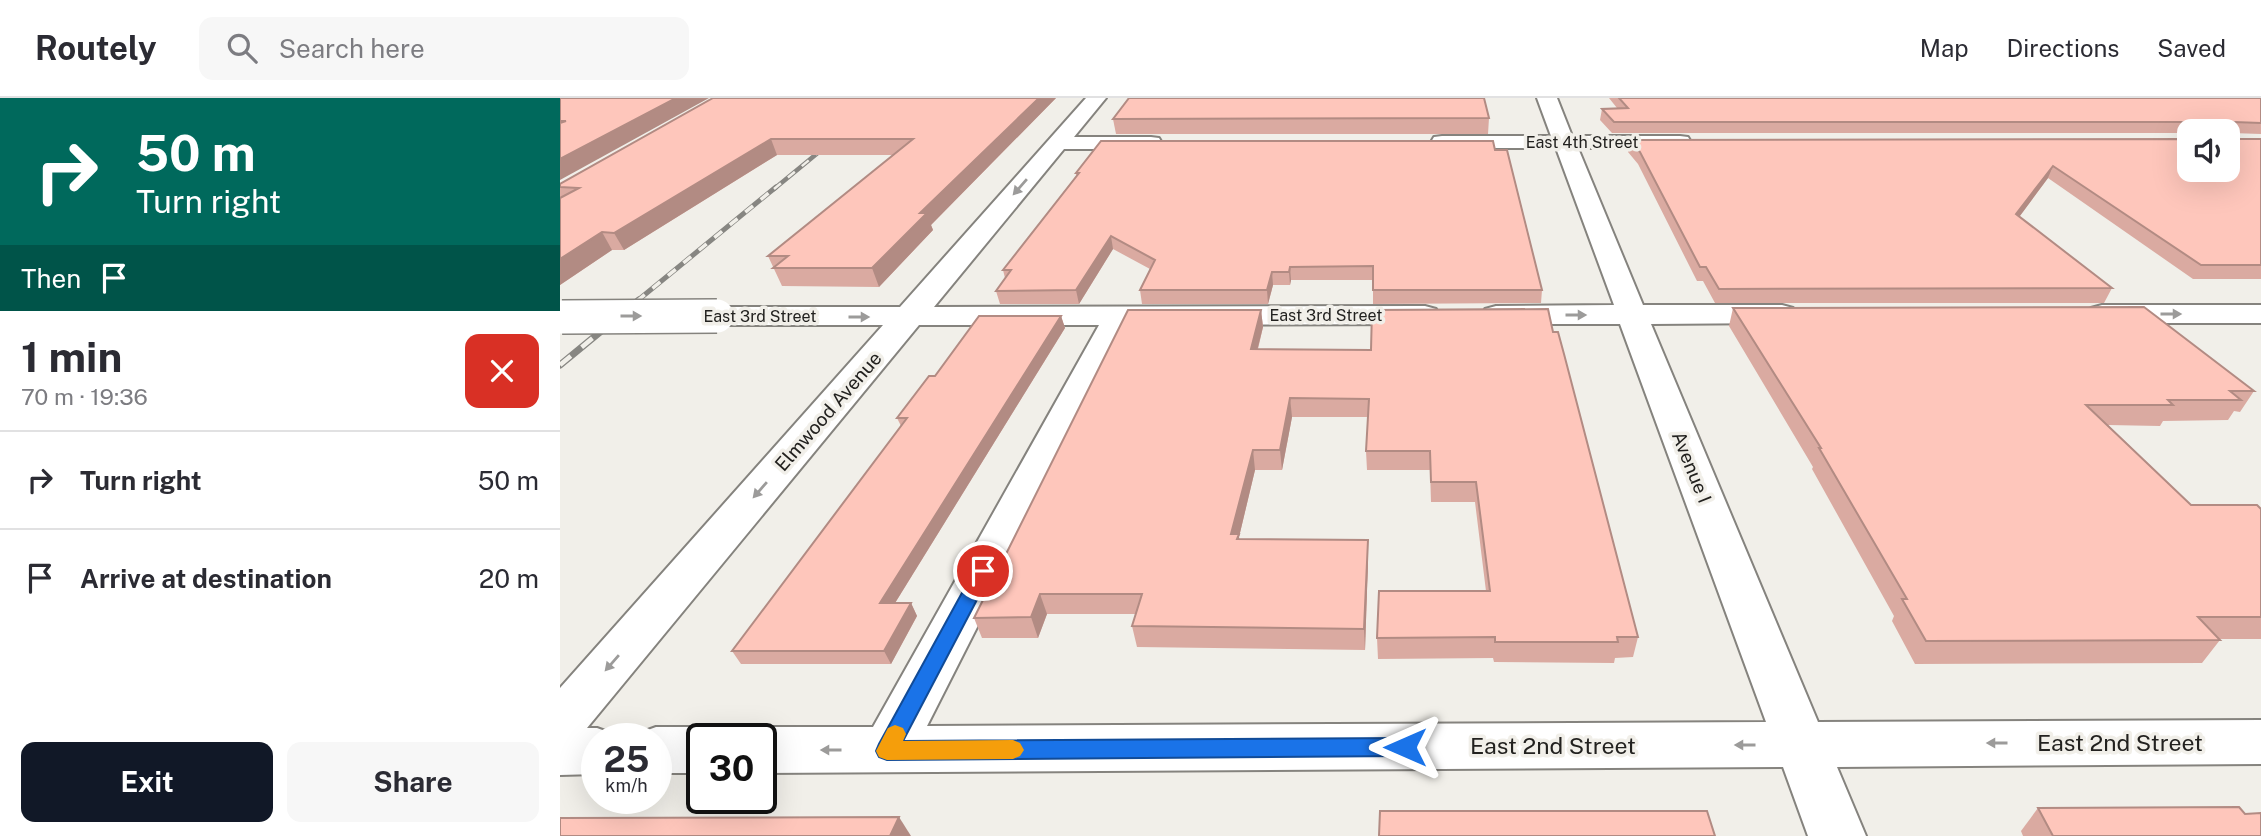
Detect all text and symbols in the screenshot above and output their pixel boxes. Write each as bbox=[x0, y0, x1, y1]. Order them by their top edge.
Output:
search box bbox=[199, 17, 689, 80]
text: Routely bbox=[35, 29, 157, 67]
icon: search bbox=[223, 29, 261, 67]
text: Search here bbox=[279, 33, 425, 64]
text: Map bbox=[1920, 34, 1969, 62]
text: Directions bbox=[2007, 34, 2119, 62]
text: Saved bbox=[2157, 34, 2226, 62]
map controls bbox=[2177, 119, 2240, 182]
button: sound bbox=[2177, 119, 2240, 182]
text: 50 m bbox=[136, 124, 256, 182]
icon: right bbox=[21, 126, 112, 217]
street label: East 4th Street bbox=[1526, 133, 1638, 152]
one-way arrow bbox=[1012, 178, 1028, 196]
text: Turn right bbox=[136, 183, 281, 220]
icon: arrive bbox=[95, 259, 133, 297]
text: Then bbox=[21, 263, 81, 294]
street label: East 3rd Street bbox=[1270, 306, 1383, 325]
street label: East 3rd Street bbox=[704, 307, 817, 326]
one-way arrow bbox=[2160, 308, 2182, 320]
one-way arrow bbox=[1565, 309, 1587, 321]
one-way arrow bbox=[620, 310, 642, 322]
one-way arrow bbox=[848, 311, 870, 323]
text: 1 min bbox=[21, 332, 122, 381]
button: close bbox=[465, 334, 539, 408]
street label: Elmwood Avenue bbox=[770, 347, 886, 475]
text: 70 m · 19:36 bbox=[21, 383, 148, 410]
street label: Avenue I bbox=[1668, 428, 1716, 506]
icon: right bbox=[21, 461, 59, 499]
text: Turn right bbox=[80, 465, 202, 496]
text: 50 m bbox=[478, 465, 539, 496]
one-way arrow bbox=[752, 481, 768, 499]
pin bbox=[953, 541, 1013, 601]
icon: arrive bbox=[964, 552, 1002, 590]
icon: arrive bbox=[21, 559, 59, 597]
text: Arrive at destination bbox=[80, 563, 332, 594]
text: 20 m bbox=[479, 563, 539, 594]
one-way arrow bbox=[604, 654, 620, 672]
position arrow bbox=[1368, 710, 1442, 784]
speed limit sign: 30 bbox=[686, 723, 777, 814]
street label: East 2nd Street bbox=[2037, 729, 2203, 756]
street label: East 2nd Street bbox=[1470, 732, 1636, 759]
one-way arrow bbox=[1986, 737, 2008, 749]
text: 25 bbox=[604, 739, 649, 780]
one-way arrow bbox=[1734, 739, 1756, 750]
button: Exit bbox=[21, 742, 273, 822]
button: Share bbox=[287, 742, 539, 822]
one-way arrow bbox=[820, 744, 842, 756]
text: km/h bbox=[605, 775, 648, 796]

